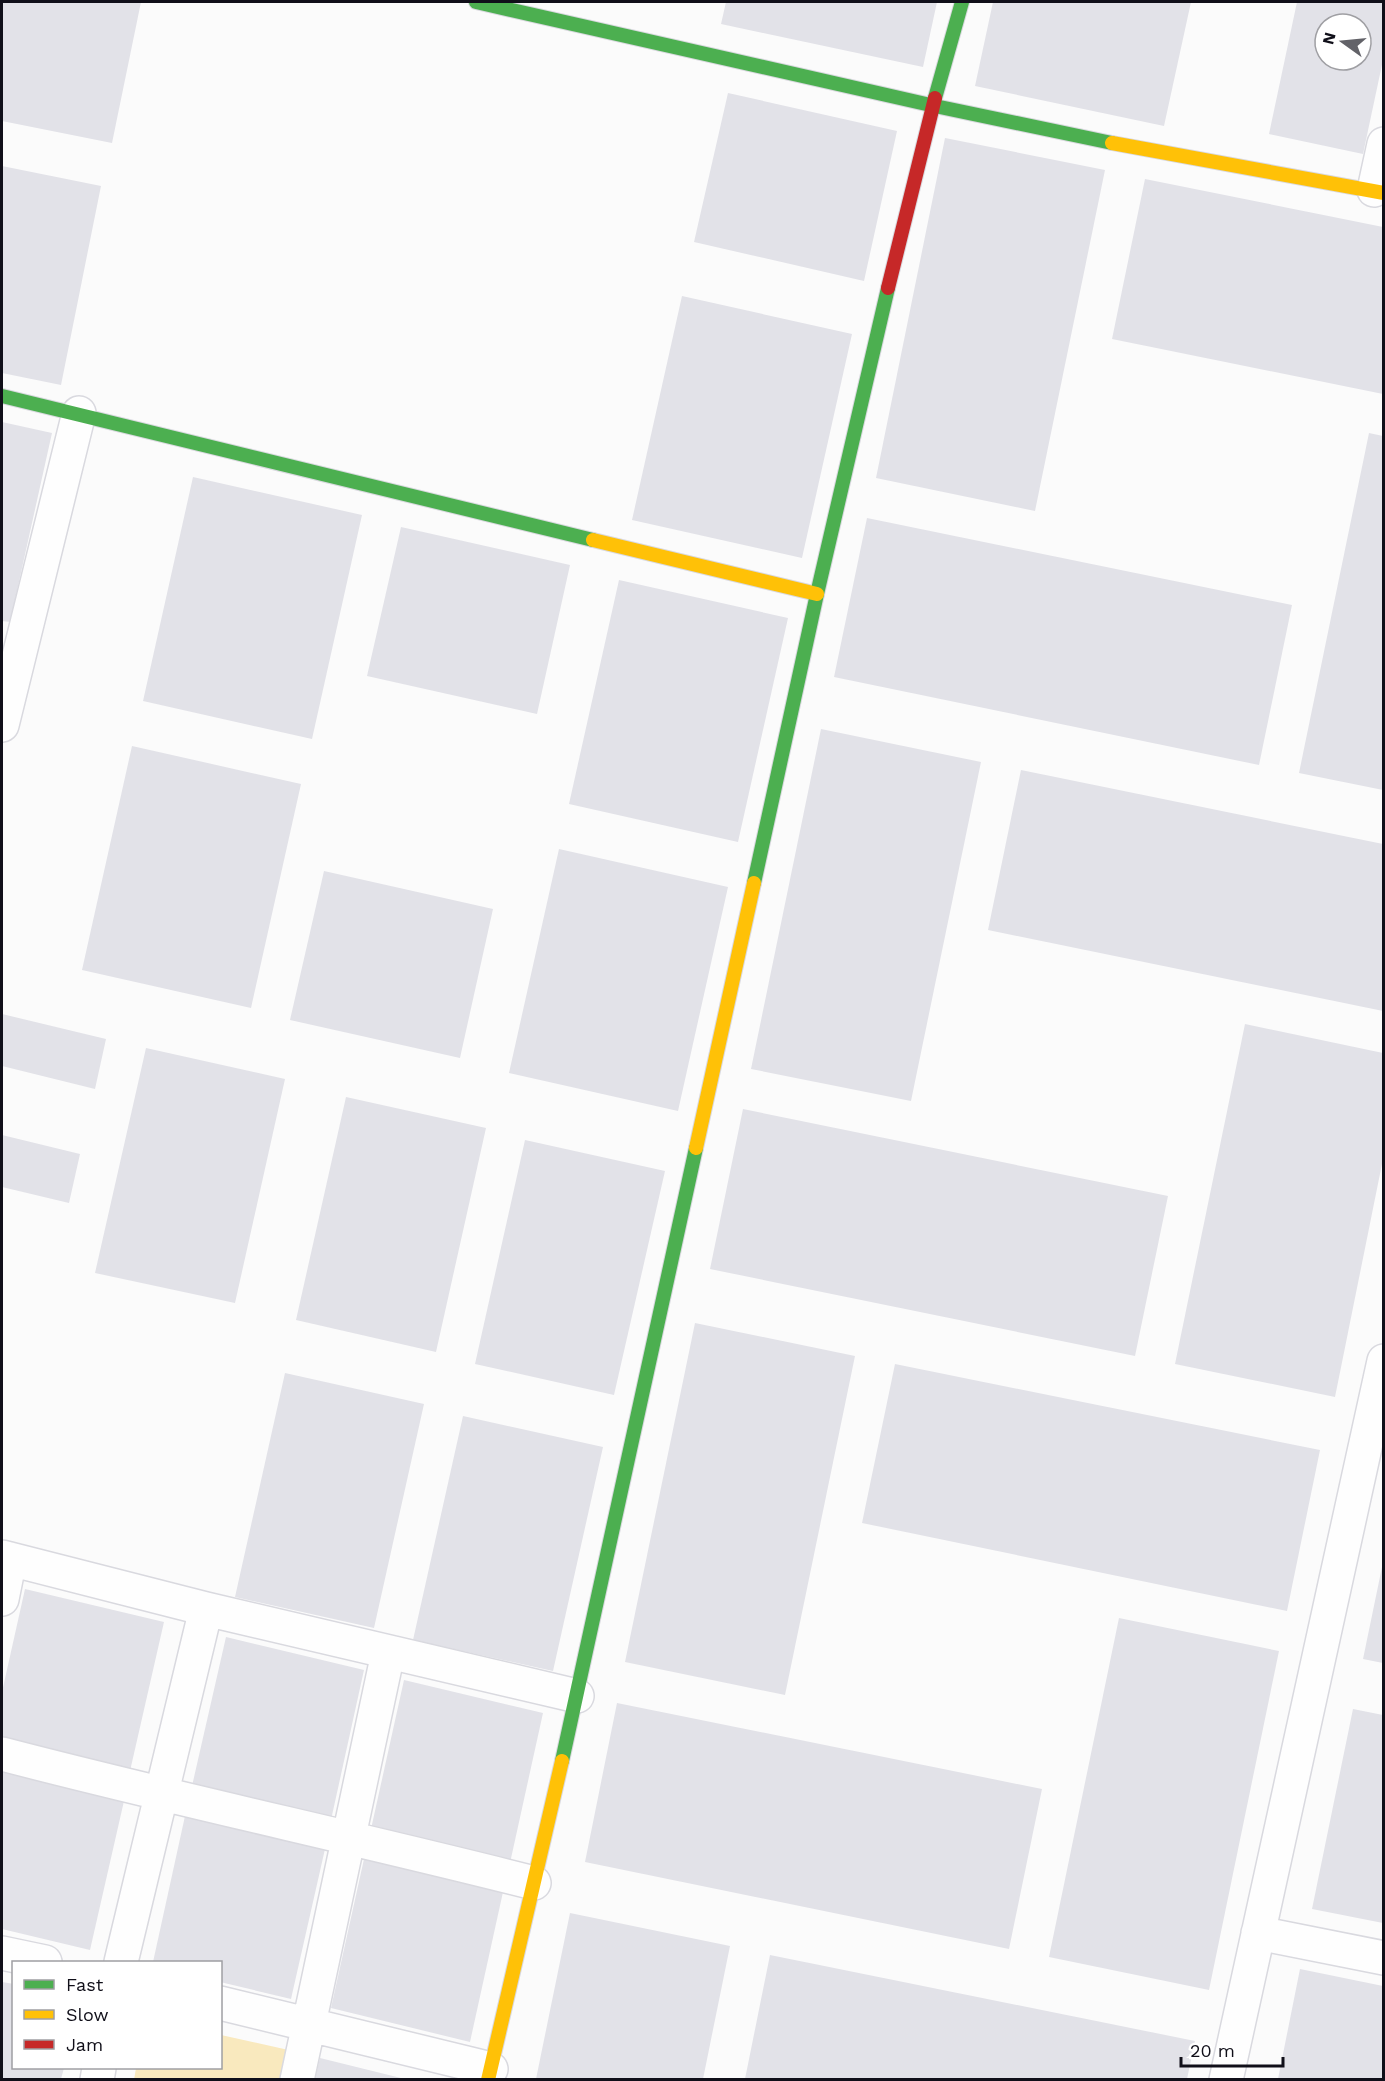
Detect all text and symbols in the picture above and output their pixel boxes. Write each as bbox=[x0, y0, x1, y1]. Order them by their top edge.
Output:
north arrow bbox=[1313, 12, 1373, 72]
text: N bbox=[1318, 30, 1340, 46]
legend bbox=[12, 1961, 222, 2069]
text: Fast bbox=[66, 1974, 104, 1995]
text: Slow bbox=[66, 2004, 109, 2025]
scale bar bbox=[1181, 2030, 1283, 2068]
text: Jam bbox=[66, 2034, 103, 2055]
text: 20 m bbox=[1190, 2040, 1235, 2061]

